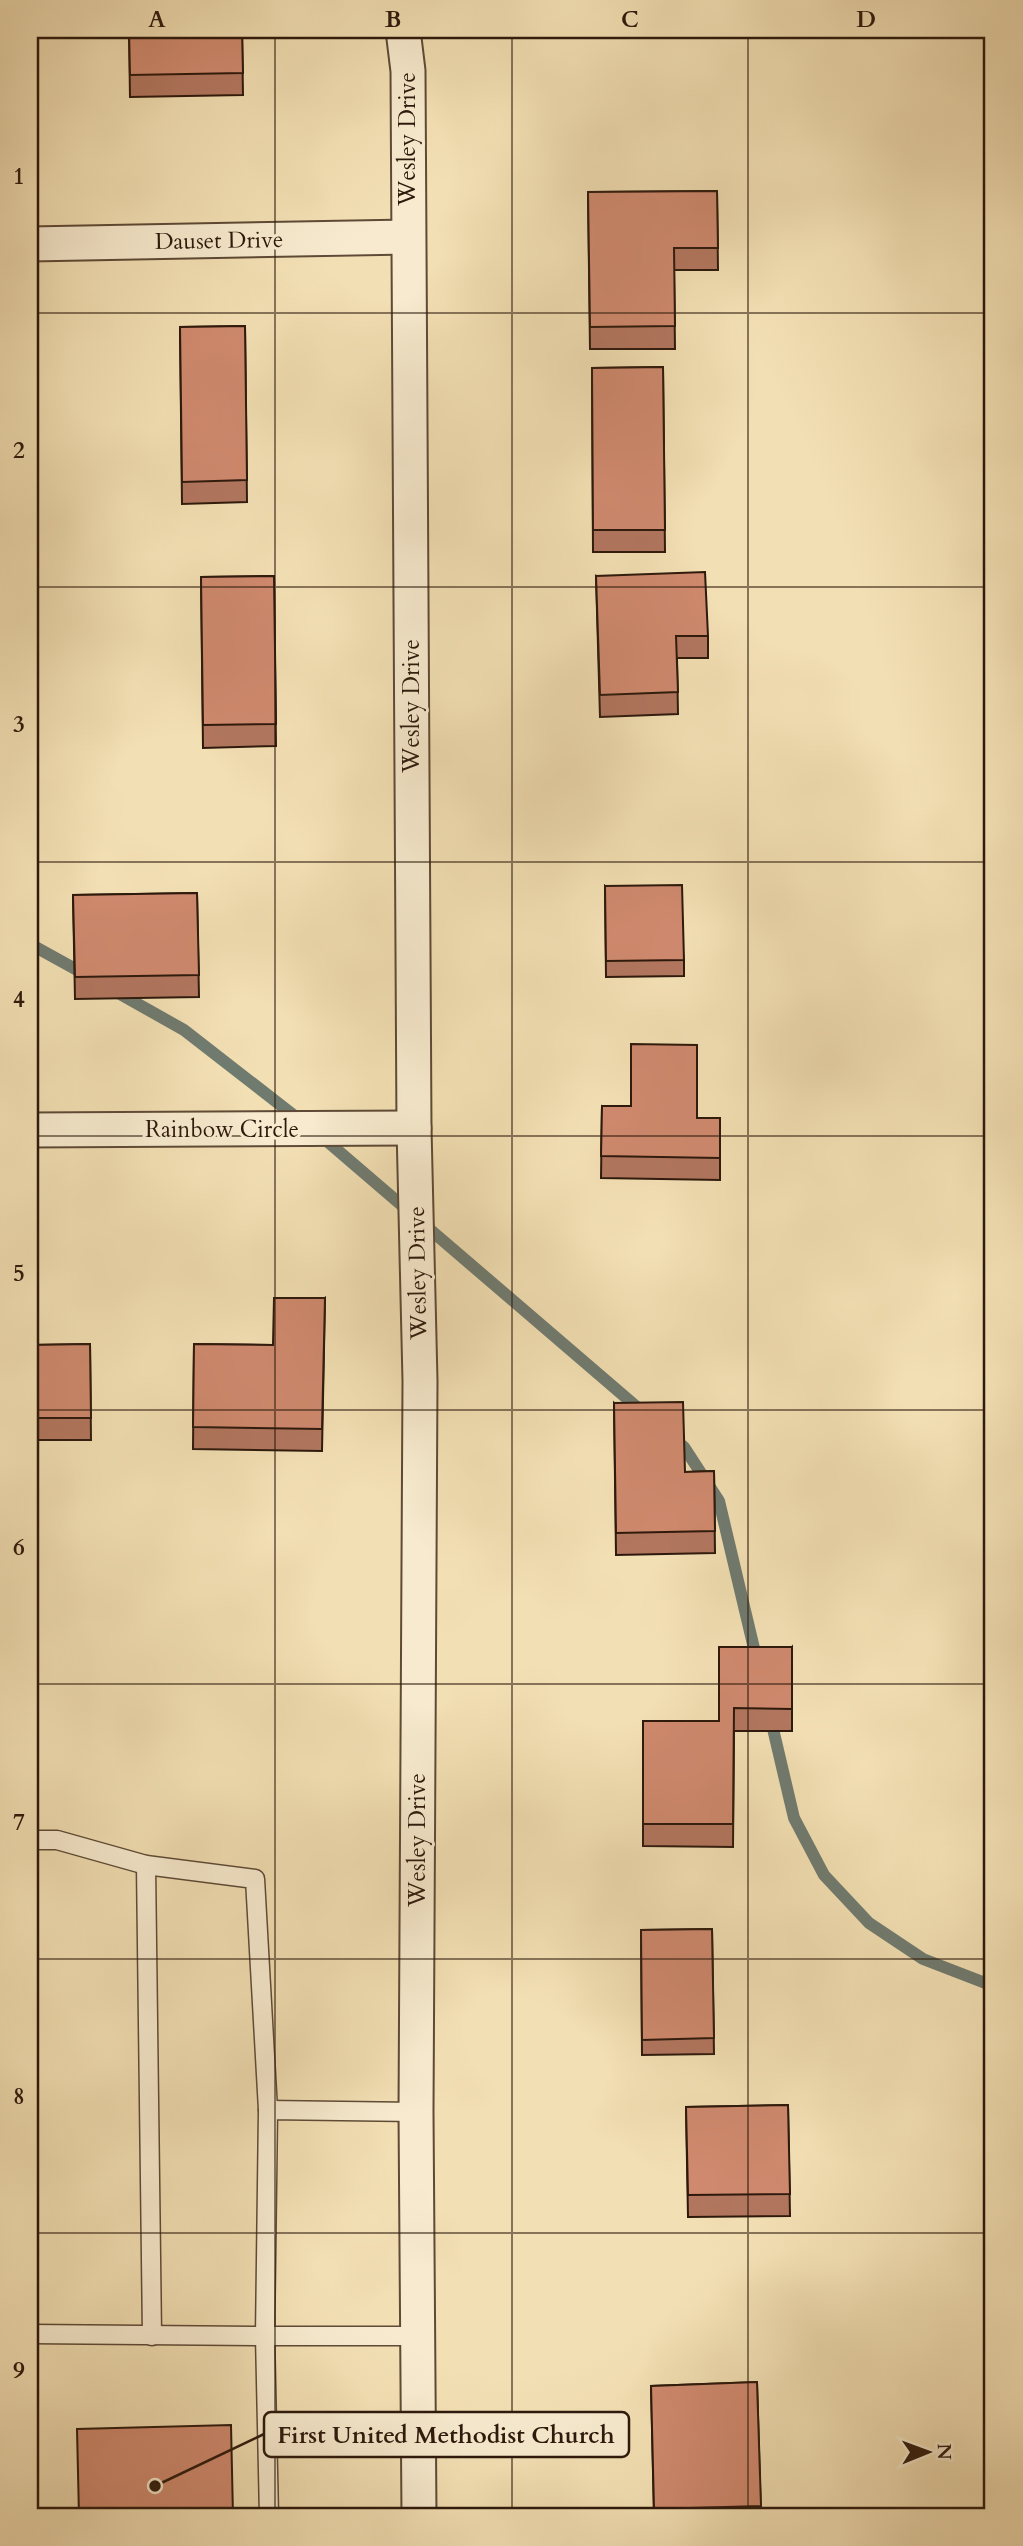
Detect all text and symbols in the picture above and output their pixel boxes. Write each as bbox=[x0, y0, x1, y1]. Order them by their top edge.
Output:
text: A bbox=[148, 4, 166, 35]
text: B bbox=[385, 4, 401, 35]
text: C bbox=[621, 4, 639, 35]
text: D bbox=[856, 4, 876, 35]
street label: Wesley Drive bbox=[392, 72, 423, 207]
text: 1 bbox=[13, 161, 25, 192]
street label: Dauset Drive bbox=[155, 224, 284, 257]
text: 2 bbox=[13, 435, 25, 466]
street label: Wesley Drive bbox=[396, 639, 427, 774]
text: 3 bbox=[13, 709, 25, 740]
text: 4 bbox=[13, 984, 25, 1015]
street label: Rainbow Circle bbox=[145, 1114, 299, 1145]
street label: Wesley Drive bbox=[401, 1206, 434, 1341]
text: 5 bbox=[13, 1258, 25, 1289]
text: 6 bbox=[13, 1532, 25, 1563]
street label: Wesley Drive bbox=[402, 1773, 433, 1908]
text: 7 bbox=[13, 1807, 25, 1838]
text: 8 bbox=[13, 2081, 25, 2112]
text: 9 bbox=[13, 2355, 25, 2386]
callout: First United Methodist Church bbox=[264, 2412, 629, 2457]
north arrow bbox=[894, 2416, 964, 2486]
text: First United Methodist Church bbox=[277, 2419, 615, 2452]
text: N bbox=[931, 2443, 957, 2461]

